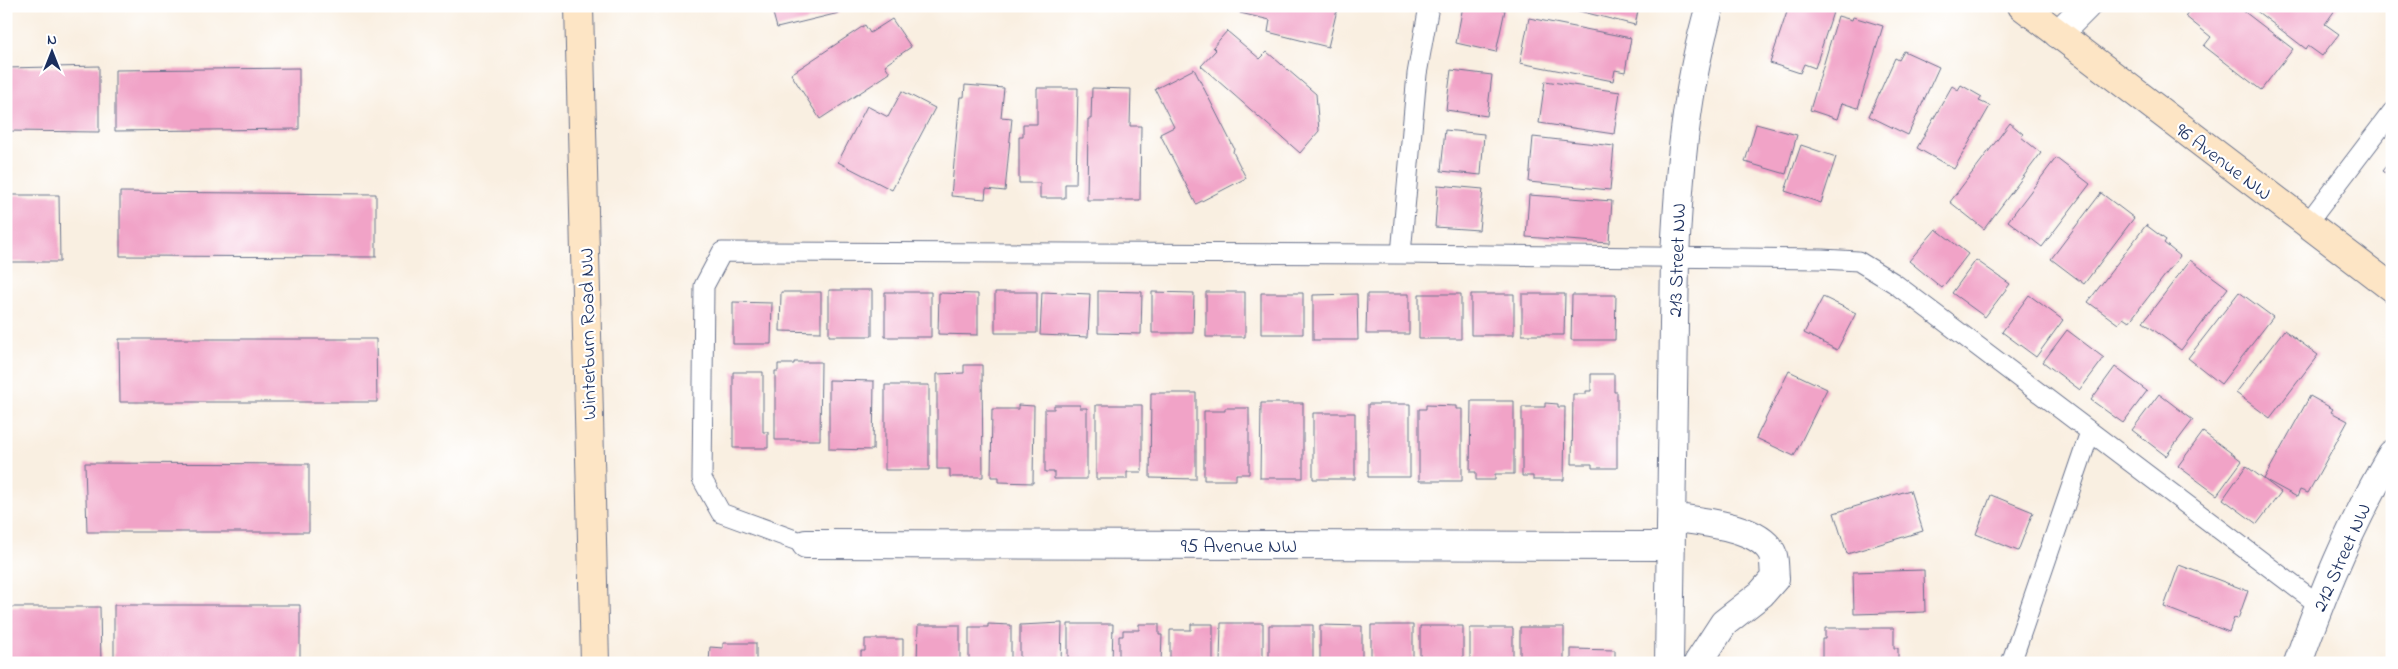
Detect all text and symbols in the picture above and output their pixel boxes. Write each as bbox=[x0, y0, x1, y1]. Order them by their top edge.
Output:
north arrow bbox=[28, 28, 78, 78]
text: N bbox=[47, 30, 57, 51]
street label: 96 Avenue NW bbox=[2168, 117, 2277, 209]
street label: 213 Street NW bbox=[1662, 203, 1695, 318]
street label: Winterburn Road NW bbox=[573, 248, 606, 420]
street label: 212 Street NW bbox=[2307, 499, 2380, 617]
street label: 95 Avenue NW bbox=[1181, 533, 1297, 562]

